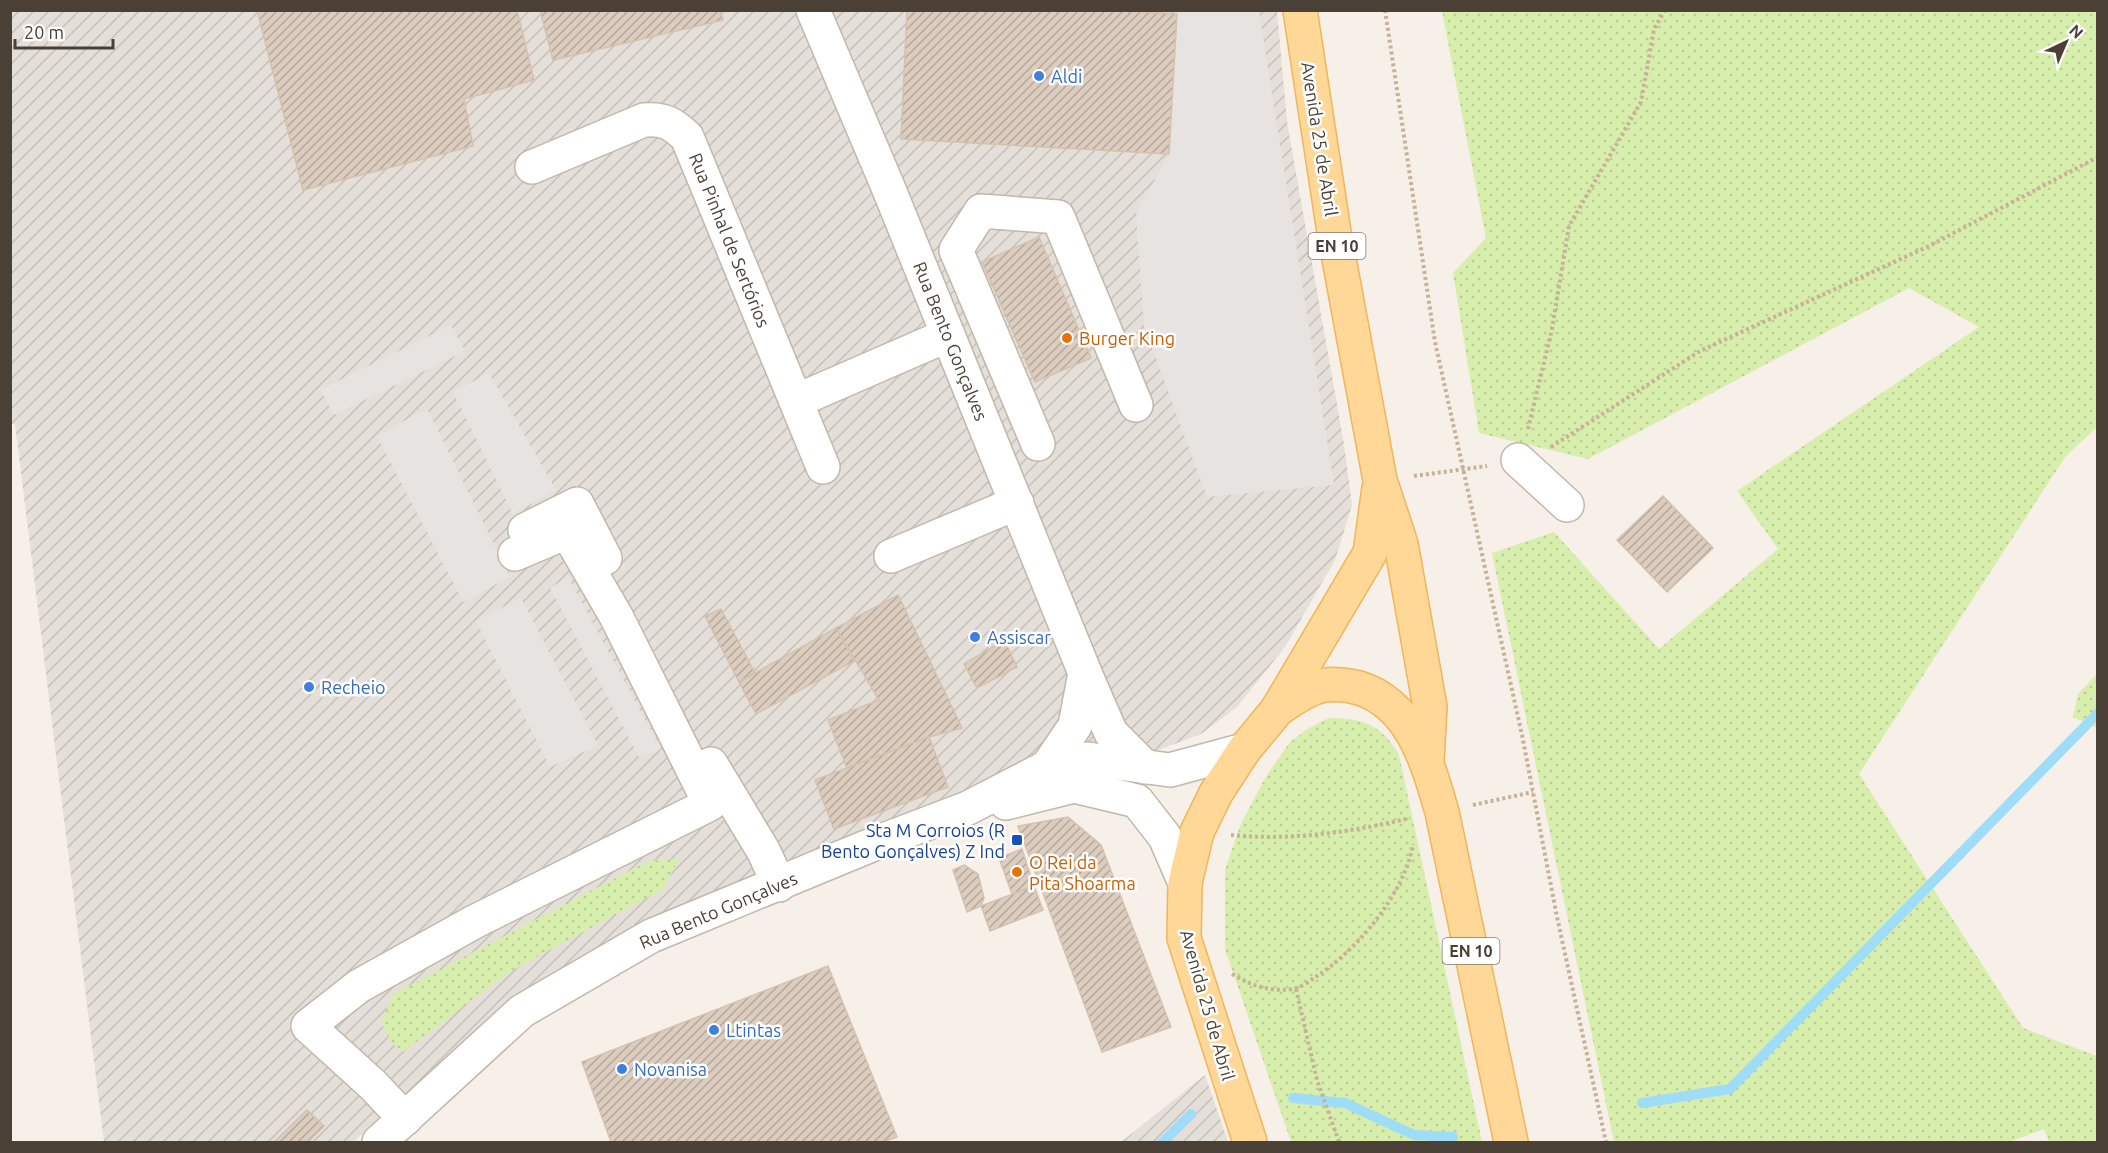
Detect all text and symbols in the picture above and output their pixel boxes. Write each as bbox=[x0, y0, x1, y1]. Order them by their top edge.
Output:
scale bar bbox=[15, 12, 112, 50]
north arrow bbox=[2036, 12, 2096, 72]
text: N bbox=[2066, 21, 2087, 42]
text: 20 m bbox=[24, 22, 64, 42]
street label: Avenida 25 de Abril bbox=[1298, 60, 1342, 218]
place label: Aldi bbox=[1051, 66, 1082, 86]
marker: Aldi bbox=[1032, 69, 1046, 83]
street label: Rua Pinhal de Sertórios bbox=[686, 150, 774, 330]
road number: EN 10 bbox=[1308, 233, 1366, 259]
street label: Rua Bento Gonçalves bbox=[910, 259, 992, 424]
place label: Burger King bbox=[1079, 328, 1175, 348]
marker: Burger King bbox=[1060, 331, 1074, 345]
place label: Assiscar bbox=[987, 627, 1051, 647]
marker: Assiscar bbox=[968, 630, 982, 644]
place label: Recheio bbox=[321, 677, 386, 697]
marker: Recheio bbox=[302, 680, 316, 694]
place label: Sta M Corroios (R Bento Gonçalves) Z Ind bbox=[821, 820, 1005, 862]
marker: Sta M Corroios (R Bento Gonçalves) Z Ind bbox=[1010, 833, 1024, 847]
place label: O Rei da Pita Shoarma bbox=[1029, 852, 1136, 893]
marker: O Rei da Pita Shoarma bbox=[1010, 865, 1024, 879]
street label: Rua Bento Gonçalves bbox=[636, 868, 800, 952]
street label: Avenida 25 de Abril bbox=[1177, 927, 1239, 1083]
road number: EN 10 bbox=[1442, 938, 1500, 964]
place label: Ltintas bbox=[726, 1020, 781, 1040]
marker: Ltintas bbox=[707, 1023, 721, 1037]
place label: Novanisa bbox=[634, 1059, 707, 1079]
marker: Novanisa bbox=[615, 1062, 629, 1076]

